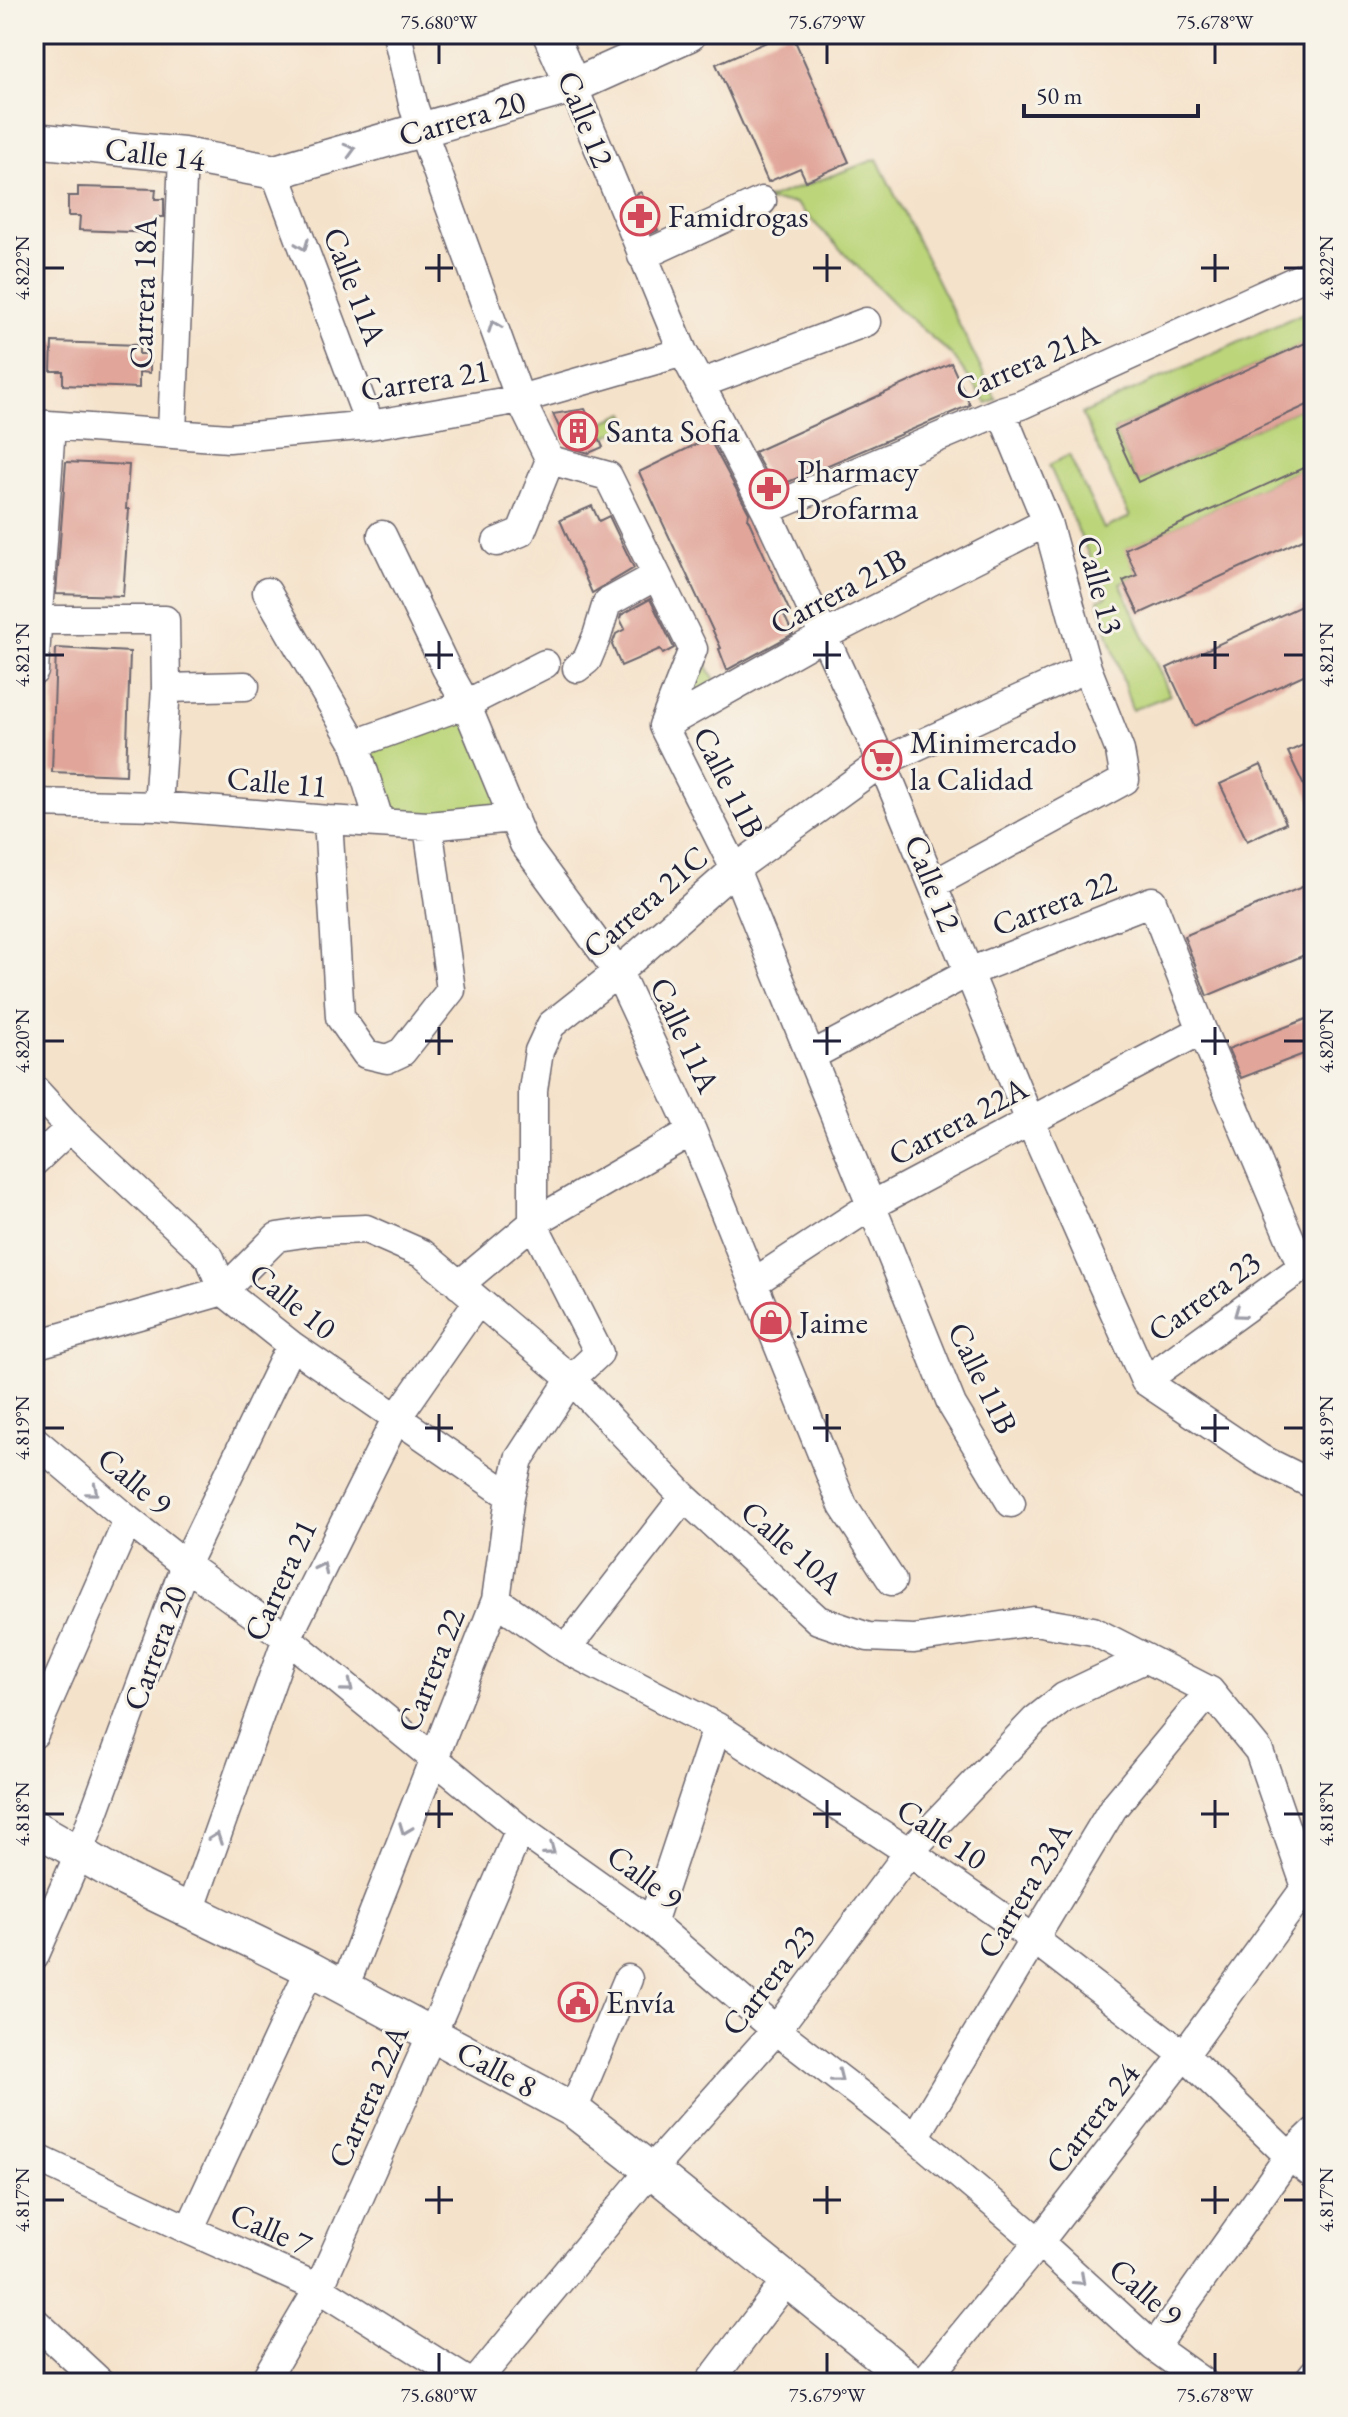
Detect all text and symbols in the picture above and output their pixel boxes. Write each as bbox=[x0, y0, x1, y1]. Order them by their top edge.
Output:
text: 75.680°W bbox=[401, 9, 478, 35]
text: 75.679°W bbox=[789, 9, 866, 35]
text: 75.678°W bbox=[1177, 9, 1254, 35]
street label: Calle 12 bbox=[548, 65, 625, 174]
scale bar bbox=[1024, 68, 1198, 118]
street label: Carrera 20 bbox=[394, 80, 530, 156]
text: 50 m bbox=[1036, 80, 1083, 111]
street label: Calle 14 bbox=[103, 127, 208, 181]
one-way arrow bbox=[343, 143, 357, 160]
pharmacy icon: Famidrogas bbox=[619, 195, 661, 237]
place label: Famidrogas bbox=[668, 195, 809, 237]
street label: Carrera 18A bbox=[119, 215, 167, 370]
street label: Calle 11A bbox=[313, 221, 397, 352]
text: 4.822°N bbox=[9, 236, 35, 300]
text: 4.822°N bbox=[1313, 236, 1339, 300]
one-way arrow bbox=[293, 237, 310, 251]
street label: Carrera 21A bbox=[949, 313, 1106, 411]
one-way arrow bbox=[487, 320, 504, 334]
street label: Carrera 21 bbox=[358, 349, 492, 411]
building icon: Santa Sofia bbox=[557, 410, 599, 452]
place label: Santa Sofia bbox=[606, 410, 740, 452]
place label: Pharmacy Drofarma bbox=[797, 450, 920, 529]
pharmacy icon: Pharmacy Drofarma bbox=[748, 468, 790, 510]
street label: Calle 13 bbox=[1067, 531, 1133, 639]
street label: Carrera 21B bbox=[762, 538, 914, 644]
text: 4.821°N bbox=[9, 623, 35, 687]
text: 4.821°N bbox=[1313, 623, 1339, 687]
street label: Calle 11B bbox=[683, 719, 775, 845]
place label: Minimercado la Calidad bbox=[910, 721, 1077, 800]
supermarket icon: Minimercado la Calidad bbox=[861, 739, 903, 781]
street label: Calle 11 bbox=[225, 757, 329, 807]
street label: Calle 12 bbox=[895, 829, 972, 938]
street label: Carrera 21C bbox=[574, 836, 716, 968]
street label: Carrera 22 bbox=[986, 860, 1123, 946]
street label: Calle 11A bbox=[640, 971, 730, 1100]
text: 4.820°N bbox=[9, 1009, 35, 1073]
text: 4.820°N bbox=[1313, 1009, 1339, 1073]
street label: Carrera 22A bbox=[881, 1066, 1036, 1175]
street label: Carrera 23 bbox=[1139, 1241, 1269, 1351]
street label: Calle 10 bbox=[241, 1253, 345, 1349]
shop icon: Jaime bbox=[750, 1301, 792, 1343]
place label: Jaime bbox=[796, 1301, 868, 1343]
one-way arrow bbox=[1233, 1303, 1247, 1318]
street label: Calle 11B bbox=[938, 1315, 1028, 1441]
text: 4.819°N bbox=[9, 1396, 35, 1460]
text: 4.819°N bbox=[1313, 1396, 1339, 1460]
street label: Calle 9 bbox=[89, 1438, 181, 1524]
one-way arrow bbox=[84, 1481, 99, 1496]
street label: Calle 10A bbox=[732, 1491, 853, 1604]
street label: Carrera 21 bbox=[234, 1512, 326, 1648]
one-way arrow bbox=[312, 1562, 327, 1577]
street label: Carrera 20 bbox=[113, 1580, 197, 1716]
street label: Carrera 22 bbox=[387, 1601, 475, 1738]
one-way arrow bbox=[338, 1678, 353, 1692]
text: 4.818°N bbox=[9, 1782, 35, 1846]
text: 4.818°N bbox=[1313, 1782, 1339, 1846]
street label: Calle 10 bbox=[889, 1789, 995, 1879]
street label: Carrera 23A bbox=[967, 1813, 1082, 1966]
one-way arrow bbox=[398, 1821, 415, 1835]
one-way arrow bbox=[206, 1832, 223, 1846]
street label: Calle 9 bbox=[598, 1835, 692, 1919]
one-way arrow bbox=[541, 1840, 556, 1855]
street label: Carrera 23 bbox=[711, 1916, 825, 2044]
public building icon: Envía bbox=[557, 1981, 599, 2023]
place label: Envía bbox=[606, 1981, 675, 2023]
street label: Carrera 22A bbox=[318, 2017, 418, 2174]
street label: Calle 8 bbox=[450, 2030, 544, 2108]
street label: Carrera 24 bbox=[1035, 2053, 1149, 2182]
one-way arrow bbox=[829, 2068, 844, 2082]
text: 4.817°N bbox=[9, 2168, 35, 2232]
text: 4.817°N bbox=[1313, 2168, 1339, 2232]
street label: Calle 7 bbox=[224, 2193, 319, 2266]
street label: Calle 9 bbox=[1100, 2248, 1192, 2336]
one-way arrow bbox=[1071, 2270, 1086, 2284]
text: 75.680°W bbox=[401, 2382, 478, 2408]
text: 75.679°W bbox=[789, 2382, 866, 2408]
text: 75.678°W bbox=[1177, 2382, 1254, 2408]

